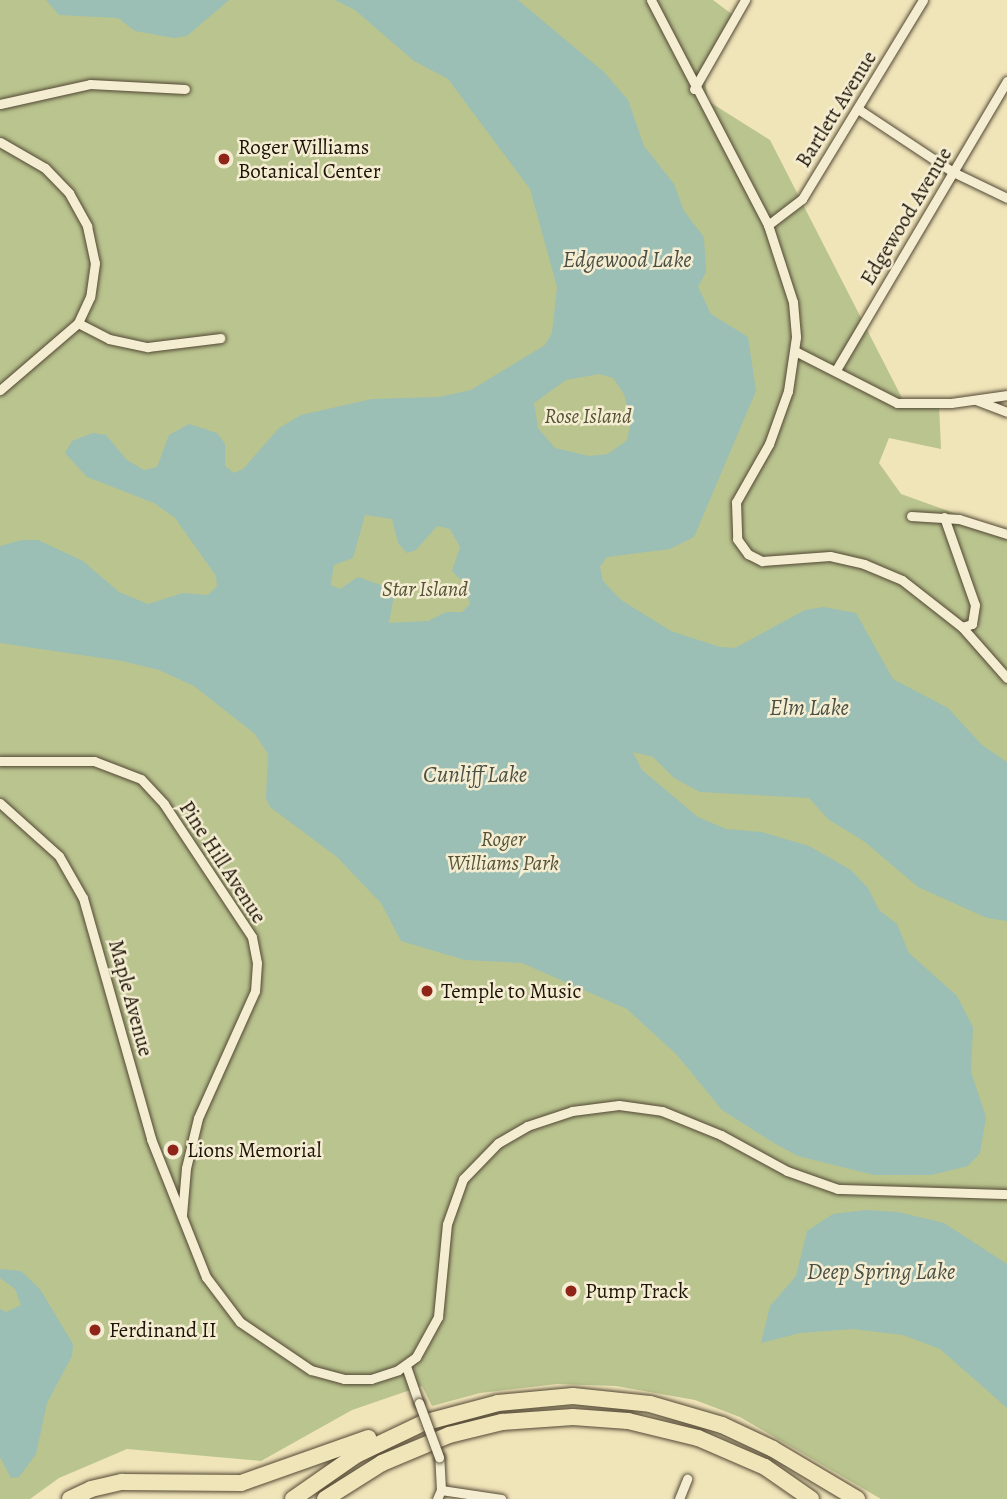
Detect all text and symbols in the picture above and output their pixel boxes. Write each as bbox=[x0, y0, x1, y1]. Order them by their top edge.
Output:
street label: Bartlett Avenue bbox=[790, 46, 882, 172]
place label: Roger Williams Botanical Center bbox=[238, 134, 381, 184]
street label: Edgewood Avenue bbox=[855, 142, 957, 290]
marker: Roger Williams Botanical Center bbox=[216, 151, 232, 167]
water label: Edgewood Lake bbox=[562, 246, 692, 274]
park label: Rose Island bbox=[544, 403, 632, 429]
park label: Star Island bbox=[382, 576, 468, 602]
water label: Elm Lake bbox=[769, 694, 849, 722]
water label: Cunliff Lake bbox=[423, 761, 527, 789]
street label: Pine Hill Avenue bbox=[174, 796, 272, 928]
park label: Roger Williams Park bbox=[447, 826, 559, 876]
street label: Maple Avenue bbox=[103, 937, 159, 1059]
place label: Temple to Music bbox=[441, 978, 581, 1004]
marker: Temple to Music bbox=[419, 983, 435, 999]
place label: Lions Memorial bbox=[187, 1137, 322, 1163]
marker: Lions Memorial bbox=[165, 1142, 181, 1158]
water label: Deep Spring Lake bbox=[807, 1258, 955, 1286]
place label: Pump Track bbox=[585, 1278, 688, 1304]
marker: Pump Track bbox=[563, 1283, 579, 1299]
place label: Ferdinand II bbox=[109, 1317, 217, 1343]
marker: Ferdinand II bbox=[87, 1322, 103, 1338]

